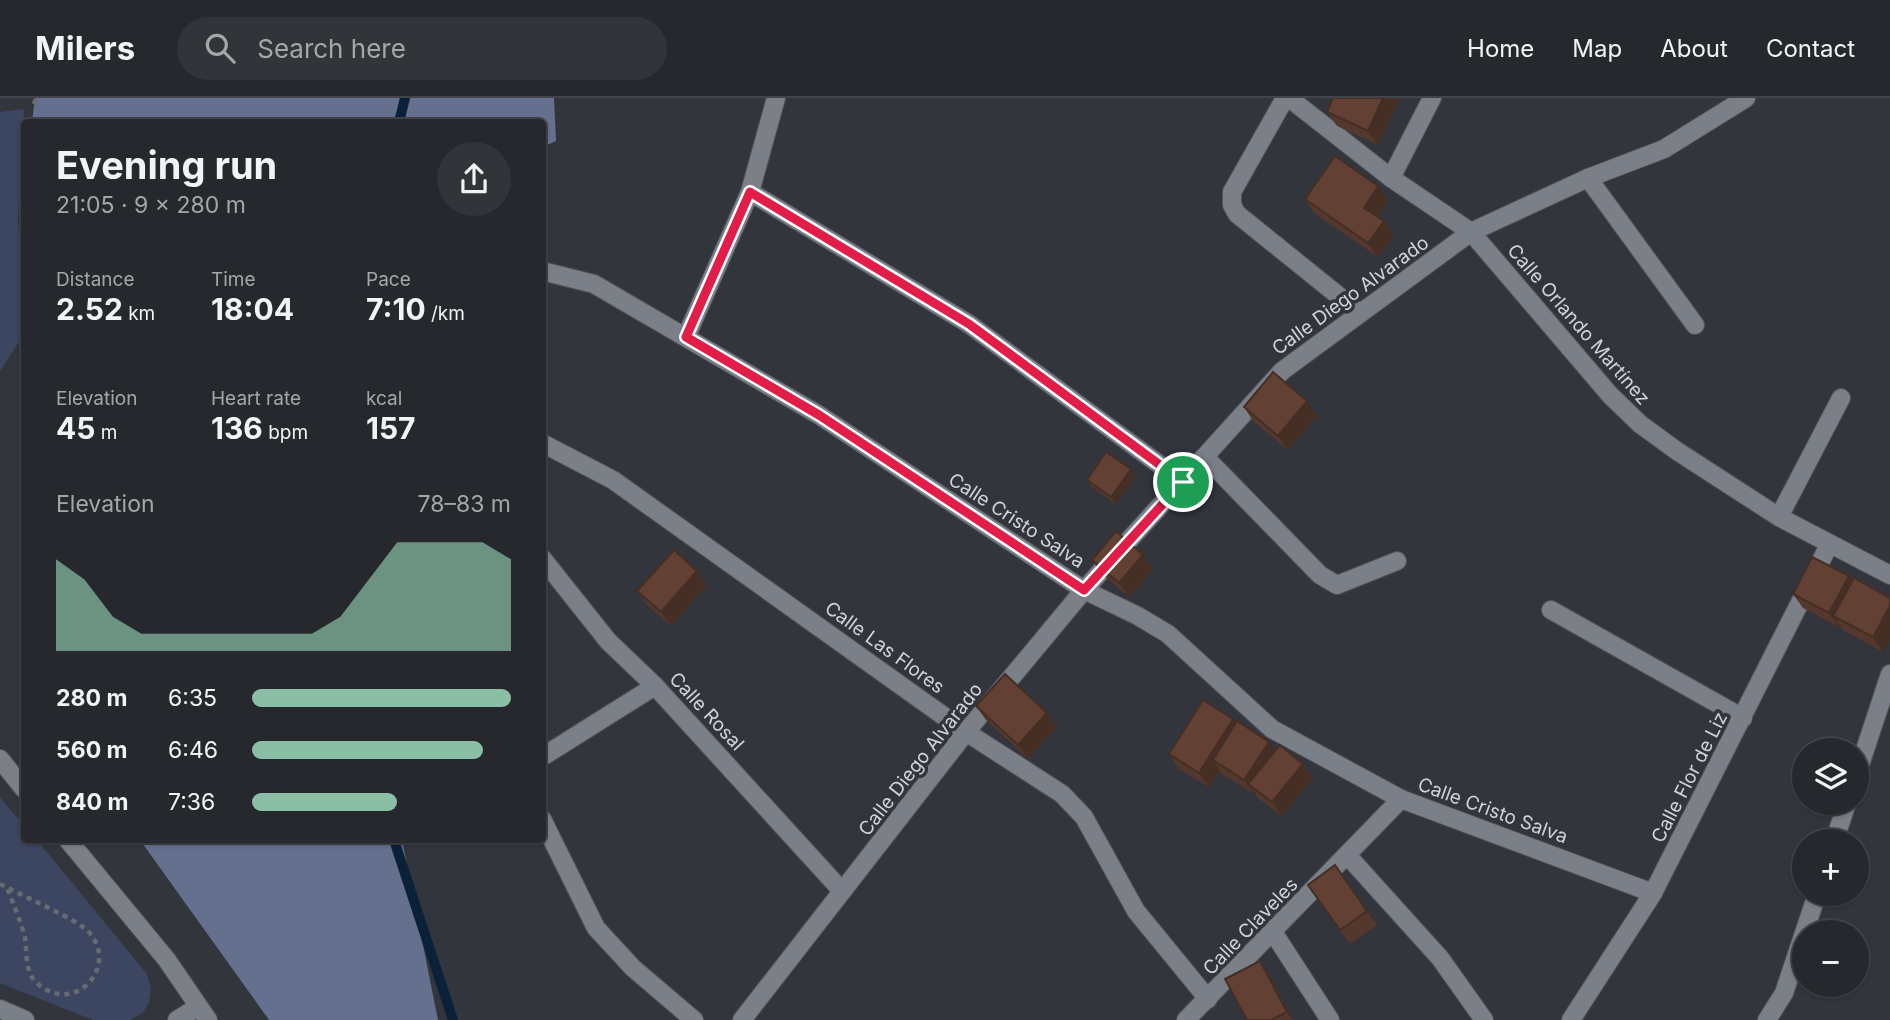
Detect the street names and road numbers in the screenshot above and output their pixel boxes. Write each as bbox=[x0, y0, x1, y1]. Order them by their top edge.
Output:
street label: Calle Diego Alvarado bbox=[1268, 231, 1433, 360]
street label: Calle Orlando Martínez bbox=[1502, 239, 1655, 409]
street label: Calle Cristo Salva bbox=[944, 468, 1089, 573]
street label: Calle Las Flores bbox=[820, 596, 949, 698]
street label: Calle Rosal bbox=[665, 667, 749, 755]
street label: Calle Diego Alvarado bbox=[854, 678, 987, 840]
street label: Calle Flor de Liz bbox=[1647, 708, 1732, 847]
street label: Calle Cristo Salva bbox=[1415, 773, 1571, 848]
street label: Calle Claveles bbox=[1198, 873, 1302, 980]

